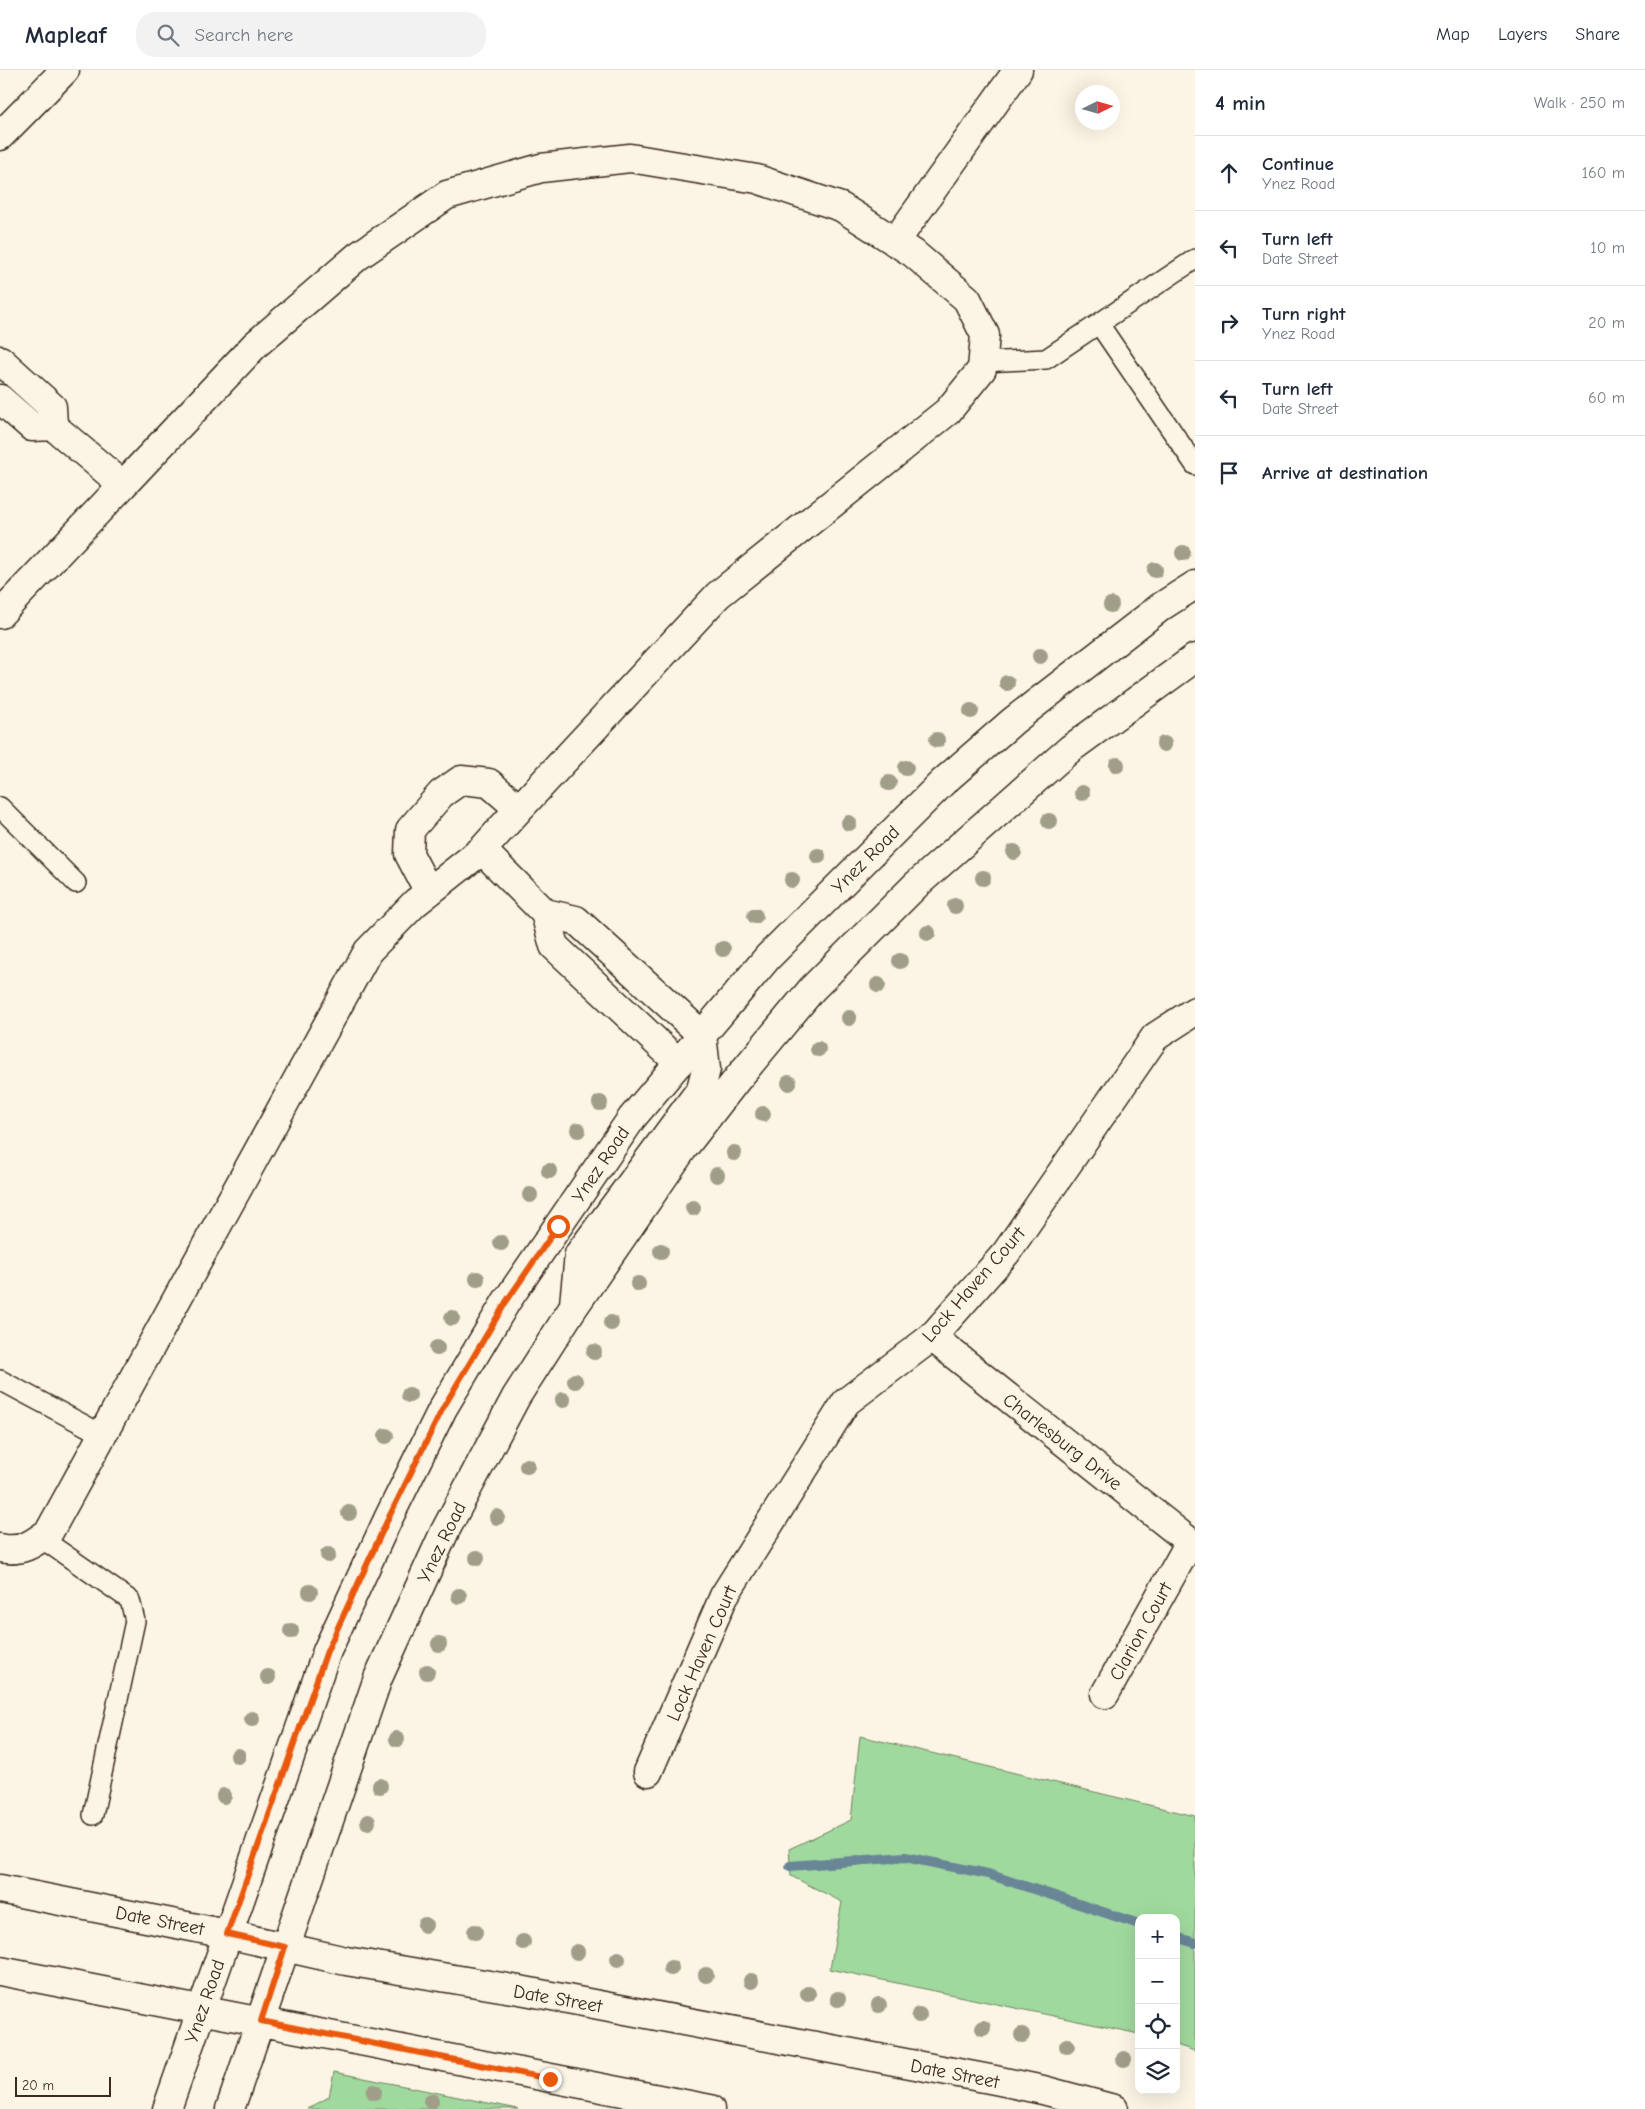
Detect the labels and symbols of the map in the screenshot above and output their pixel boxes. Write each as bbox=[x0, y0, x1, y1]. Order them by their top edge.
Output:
north arrow bbox=[1075, 85, 1120, 130]
street label: Ynez Road bbox=[827, 821, 904, 898]
street label: Ynez Road bbox=[567, 1122, 634, 1207]
route start bbox=[547, 1215, 570, 1238]
street label: Lock Haven Court bbox=[918, 1222, 1030, 1347]
street label: Charlesburg Drive bbox=[999, 1389, 1126, 1495]
street label: Ynez Road bbox=[413, 1499, 471, 1586]
street label: Clarion Court bbox=[1105, 1578, 1177, 1684]
street label: Lock Haven Court bbox=[662, 1582, 742, 1724]
street label: Date Street bbox=[113, 1902, 207, 1940]
street label: Ynez Road bbox=[180, 1957, 229, 2046]
street label: Date Street bbox=[512, 1980, 605, 2018]
street label: Date Street bbox=[908, 2055, 1002, 2093]
route end bbox=[539, 2068, 562, 2091]
scale bar bbox=[15, 2074, 111, 2097]

